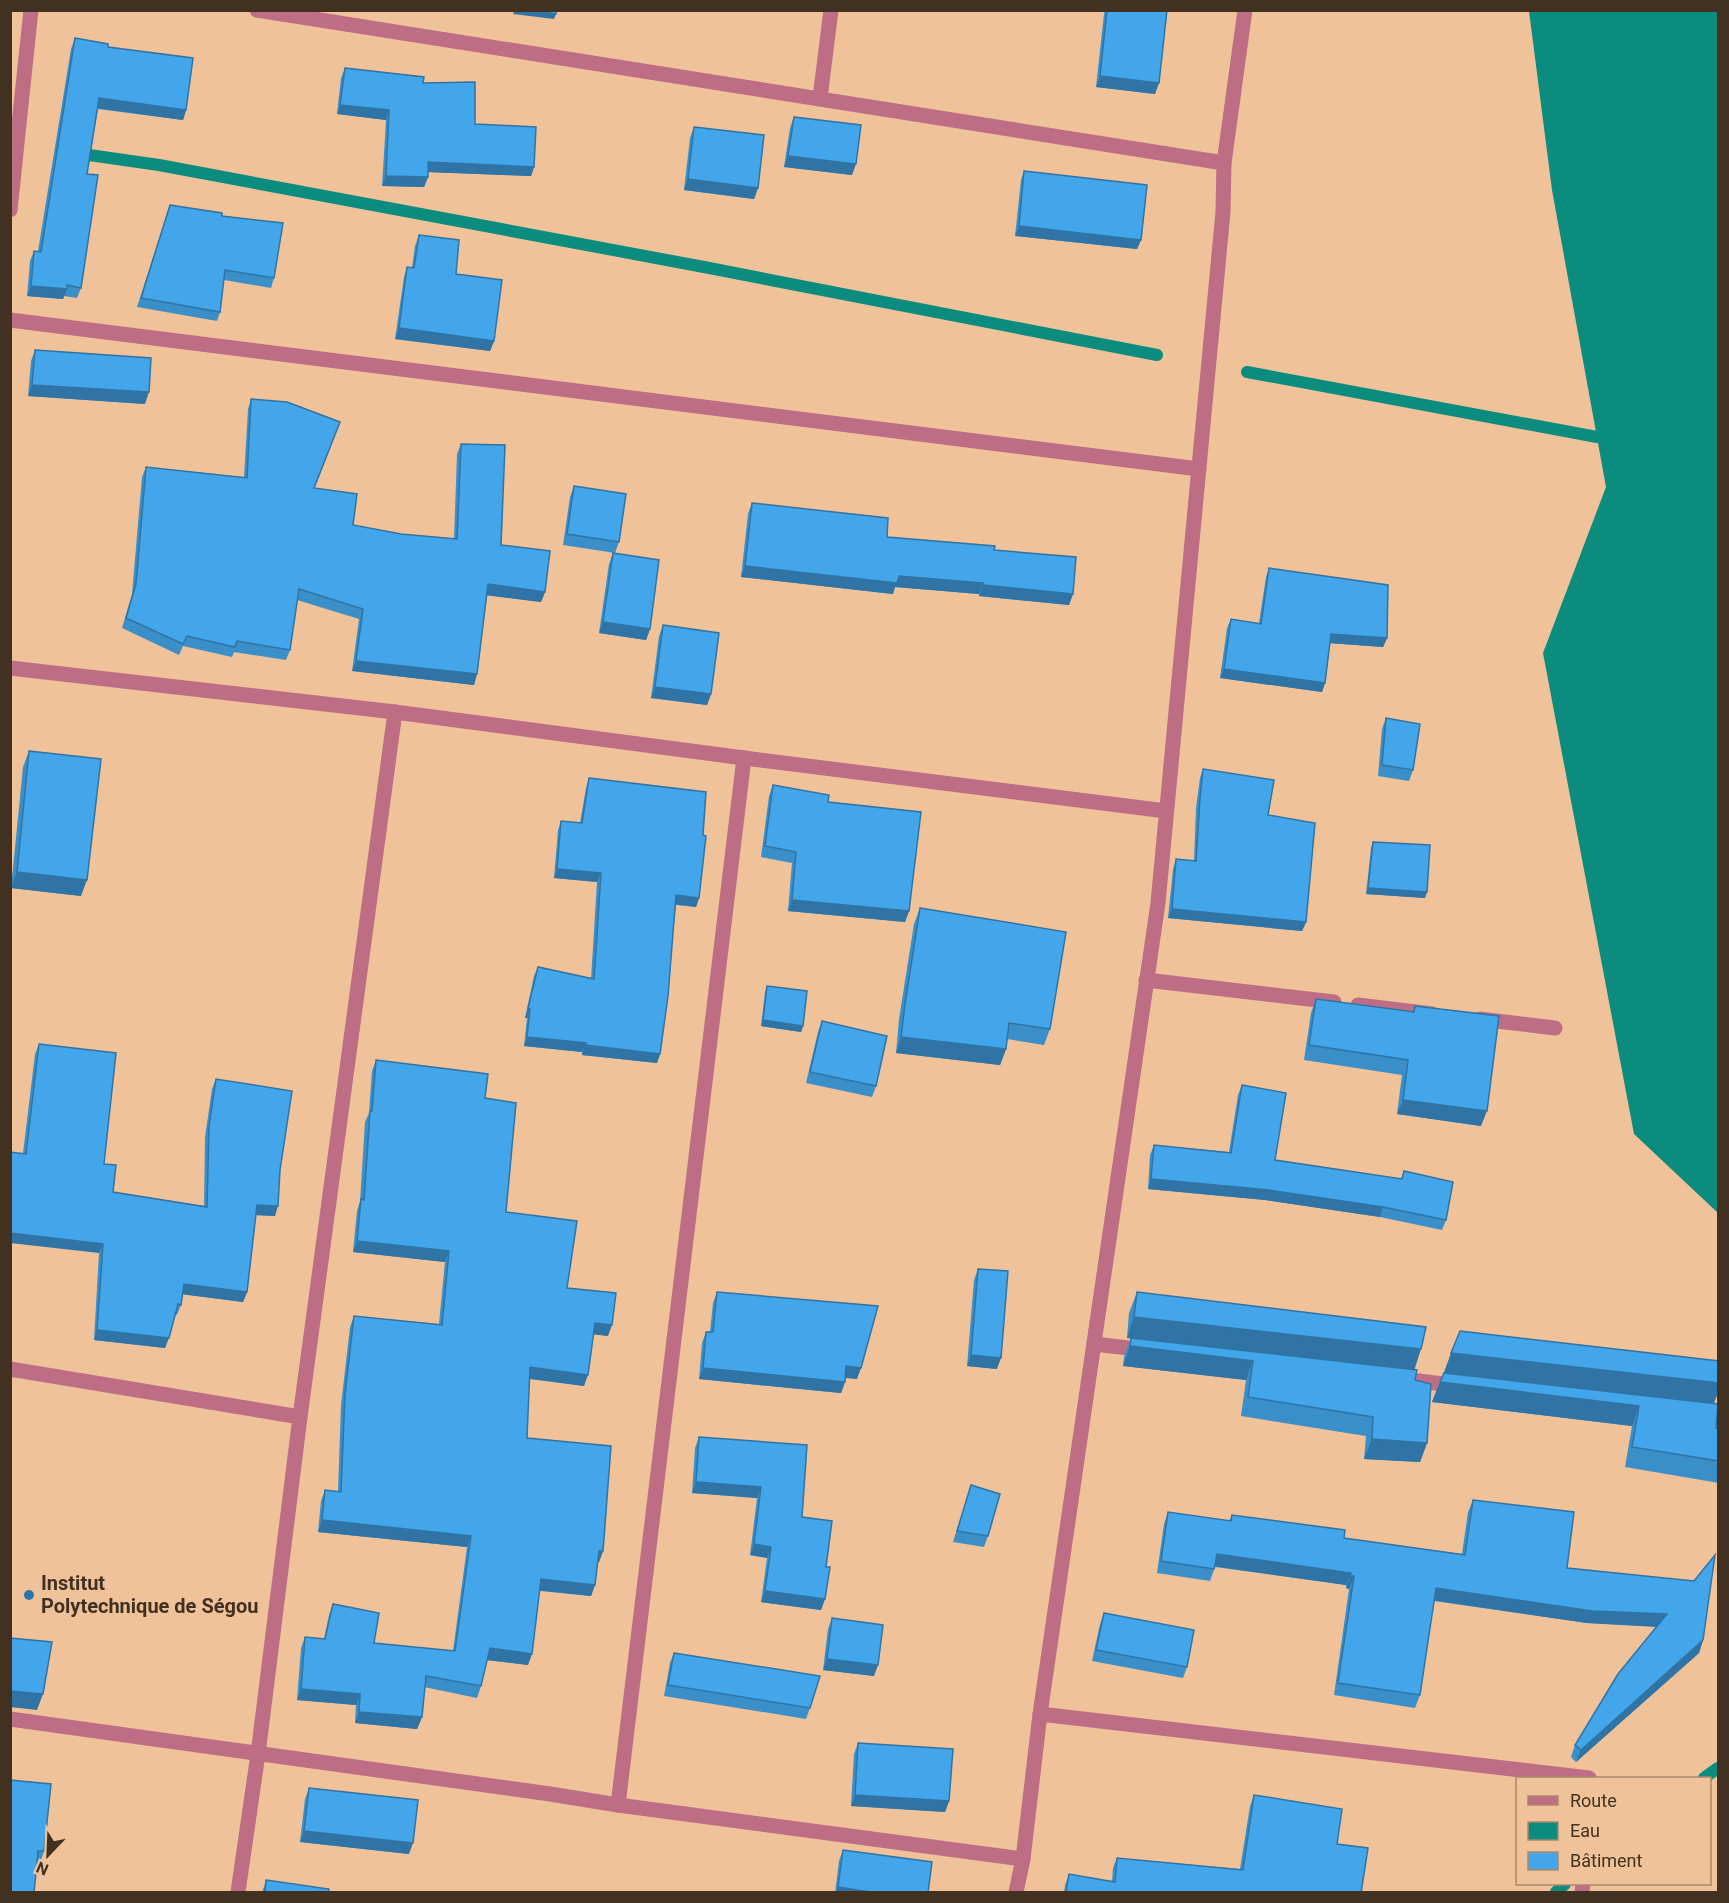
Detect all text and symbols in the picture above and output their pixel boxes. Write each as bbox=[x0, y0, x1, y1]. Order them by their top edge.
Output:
place label: Institut Polytechnique de Ségou bbox=[41, 1571, 258, 1618]
marker: Institut Polytechnique de Ségou bbox=[22, 1588, 36, 1602]
legend bbox=[1516, 1777, 1711, 1885]
text: Route bbox=[1570, 1790, 1617, 1811]
text: Eau bbox=[1570, 1820, 1600, 1841]
north arrow bbox=[18, 1825, 78, 1885]
text: Bâtiment bbox=[1570, 1850, 1643, 1871]
text: N bbox=[33, 1857, 51, 1879]

